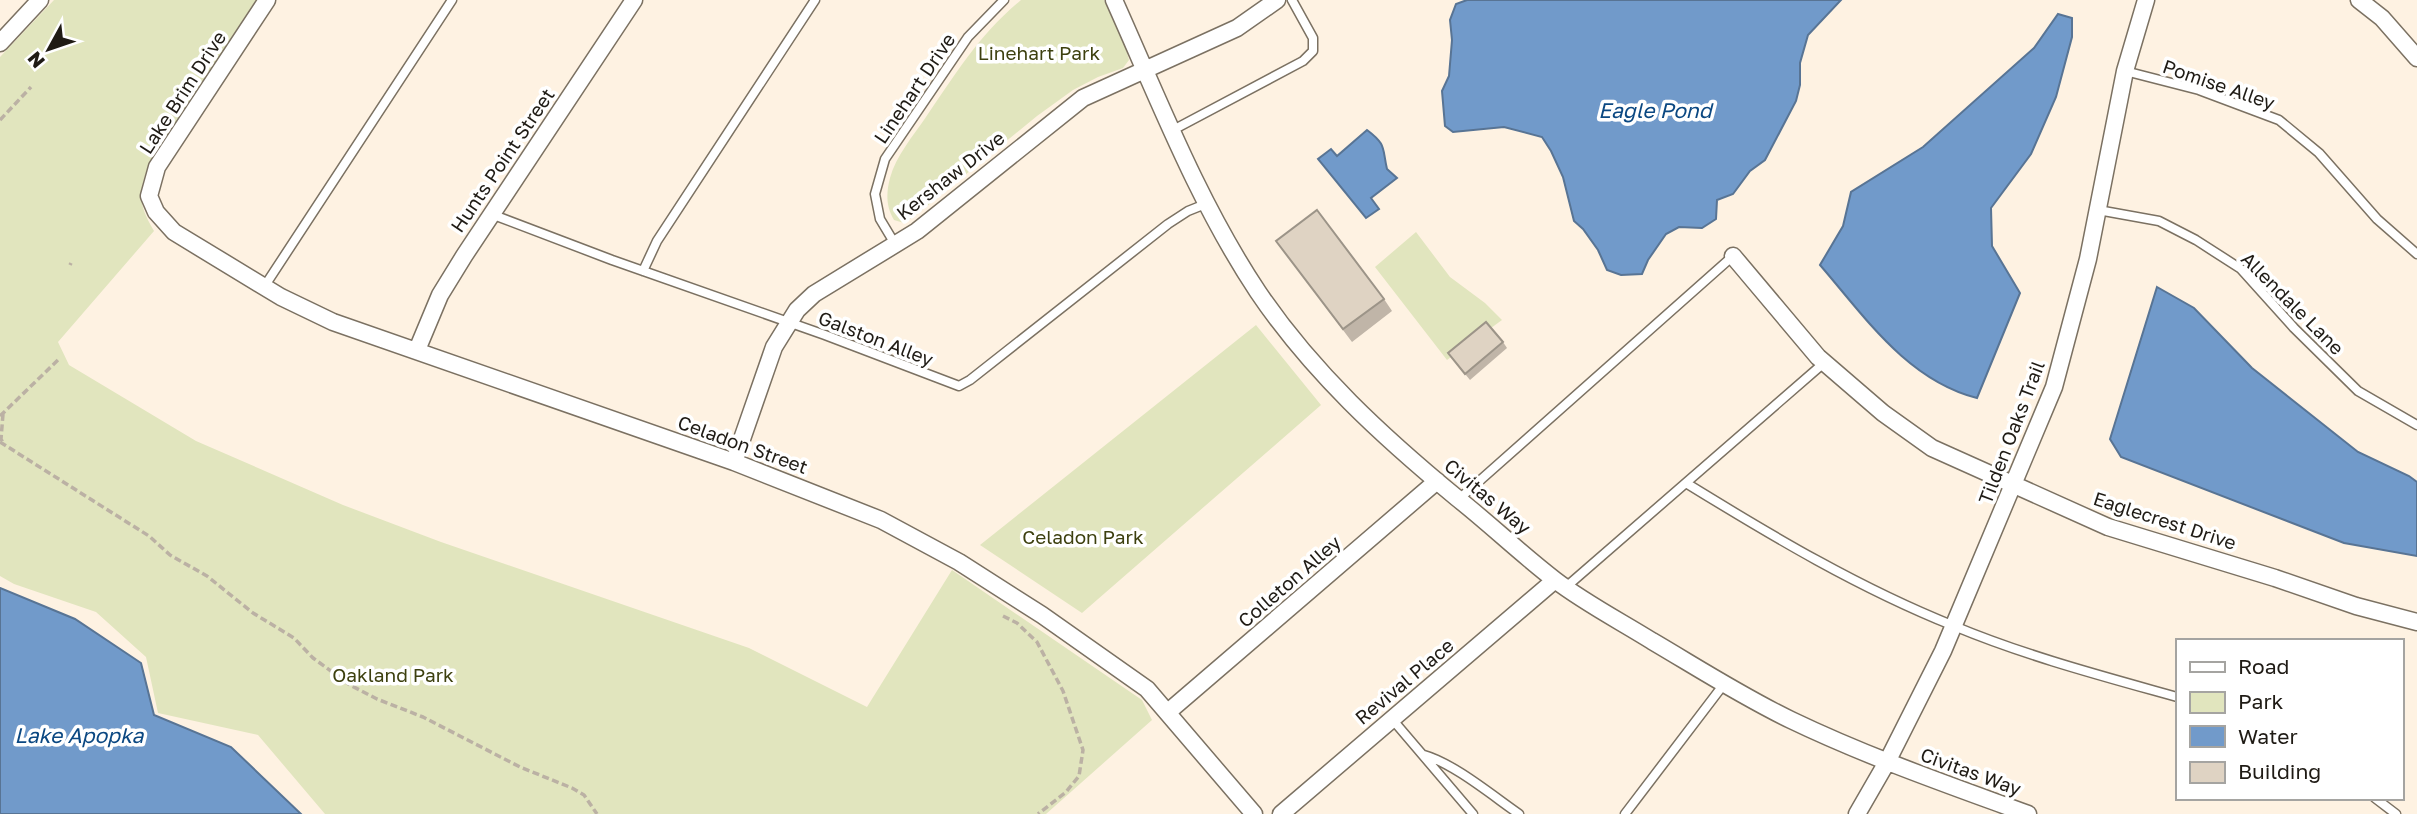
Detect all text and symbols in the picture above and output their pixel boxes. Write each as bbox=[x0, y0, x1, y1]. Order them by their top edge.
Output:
north arrow bbox=[14, 14, 84, 84]
street label: Lake Brim Drive bbox=[134, 26, 230, 158]
street label: Linehart Drive bbox=[869, 28, 959, 148]
park label: Linehart Park bbox=[978, 41, 1100, 64]
text: N bbox=[22, 47, 49, 73]
street label: Pomise Alley bbox=[2160, 54, 2278, 114]
street label: Hunts Point Street bbox=[445, 84, 559, 236]
water label: Eagle Pond bbox=[1598, 97, 1714, 123]
street label: Kershaw Drive bbox=[891, 126, 1009, 224]
street label: Allendale Lane bbox=[2237, 247, 2349, 359]
street label: Galston Alley bbox=[815, 306, 937, 371]
street label: Tilden Oaks Trail bbox=[1973, 357, 2049, 507]
street label: Celadon Street bbox=[675, 410, 811, 478]
street label: Civitas Way bbox=[1440, 453, 1536, 539]
street label: Eaglecrest Drive bbox=[2091, 486, 2239, 554]
park label: Celadon Park bbox=[1022, 525, 1144, 548]
street label: Colleton Alley bbox=[1233, 530, 1345, 632]
street label: Revival Place bbox=[1350, 633, 1458, 729]
legend bbox=[2176, 639, 2403, 800]
text: Road bbox=[2238, 653, 2289, 679]
park label: Oakland Park bbox=[332, 663, 454, 686]
text: Park bbox=[2238, 688, 2284, 714]
water label: Lake Apopka bbox=[15, 722, 145, 748]
text: Water bbox=[2238, 723, 2298, 749]
street label: Civitas Way bbox=[1918, 742, 2025, 800]
text: Building bbox=[2238, 758, 2321, 784]

